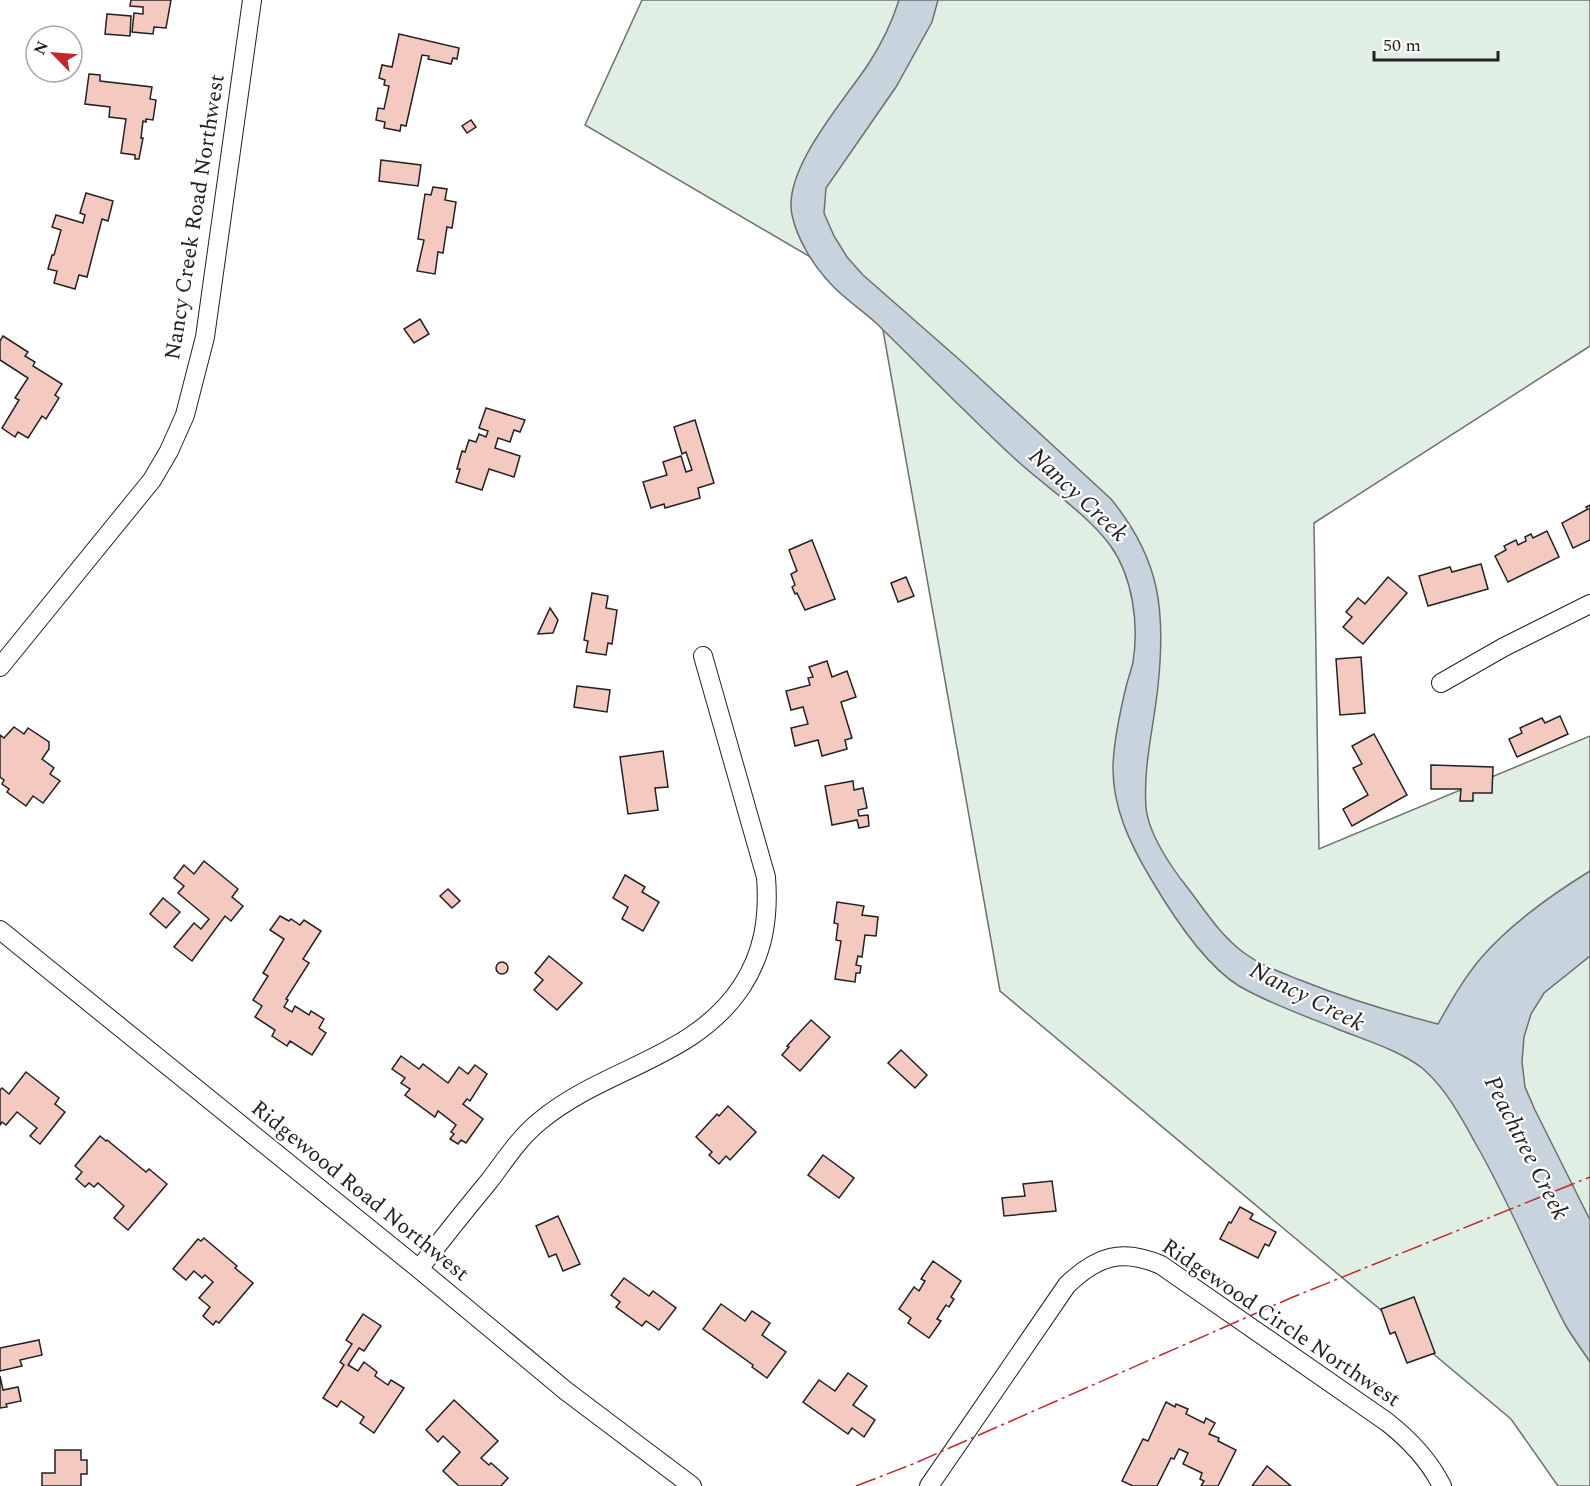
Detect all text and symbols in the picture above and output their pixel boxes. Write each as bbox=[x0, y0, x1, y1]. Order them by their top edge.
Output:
north arrow bbox=[24, 24, 84, 84]
scale bar bbox=[1374, 24, 1498, 62]
text: 50 m bbox=[1383, 32, 1421, 59]
text: N bbox=[28, 37, 55, 59]
street label: Nancy Creek Road Northwest bbox=[156, 71, 234, 362]
water label: Nancy Creek bbox=[1020, 439, 1136, 551]
water label: Nancy Creek bbox=[1243, 953, 1371, 1041]
water label: Peachtree Creek bbox=[1474, 1069, 1578, 1227]
street label: Ridgewood Road Northwest bbox=[244, 1092, 476, 1290]
street label: Ridgewood Circle Northwest bbox=[1155, 1230, 1407, 1416]

